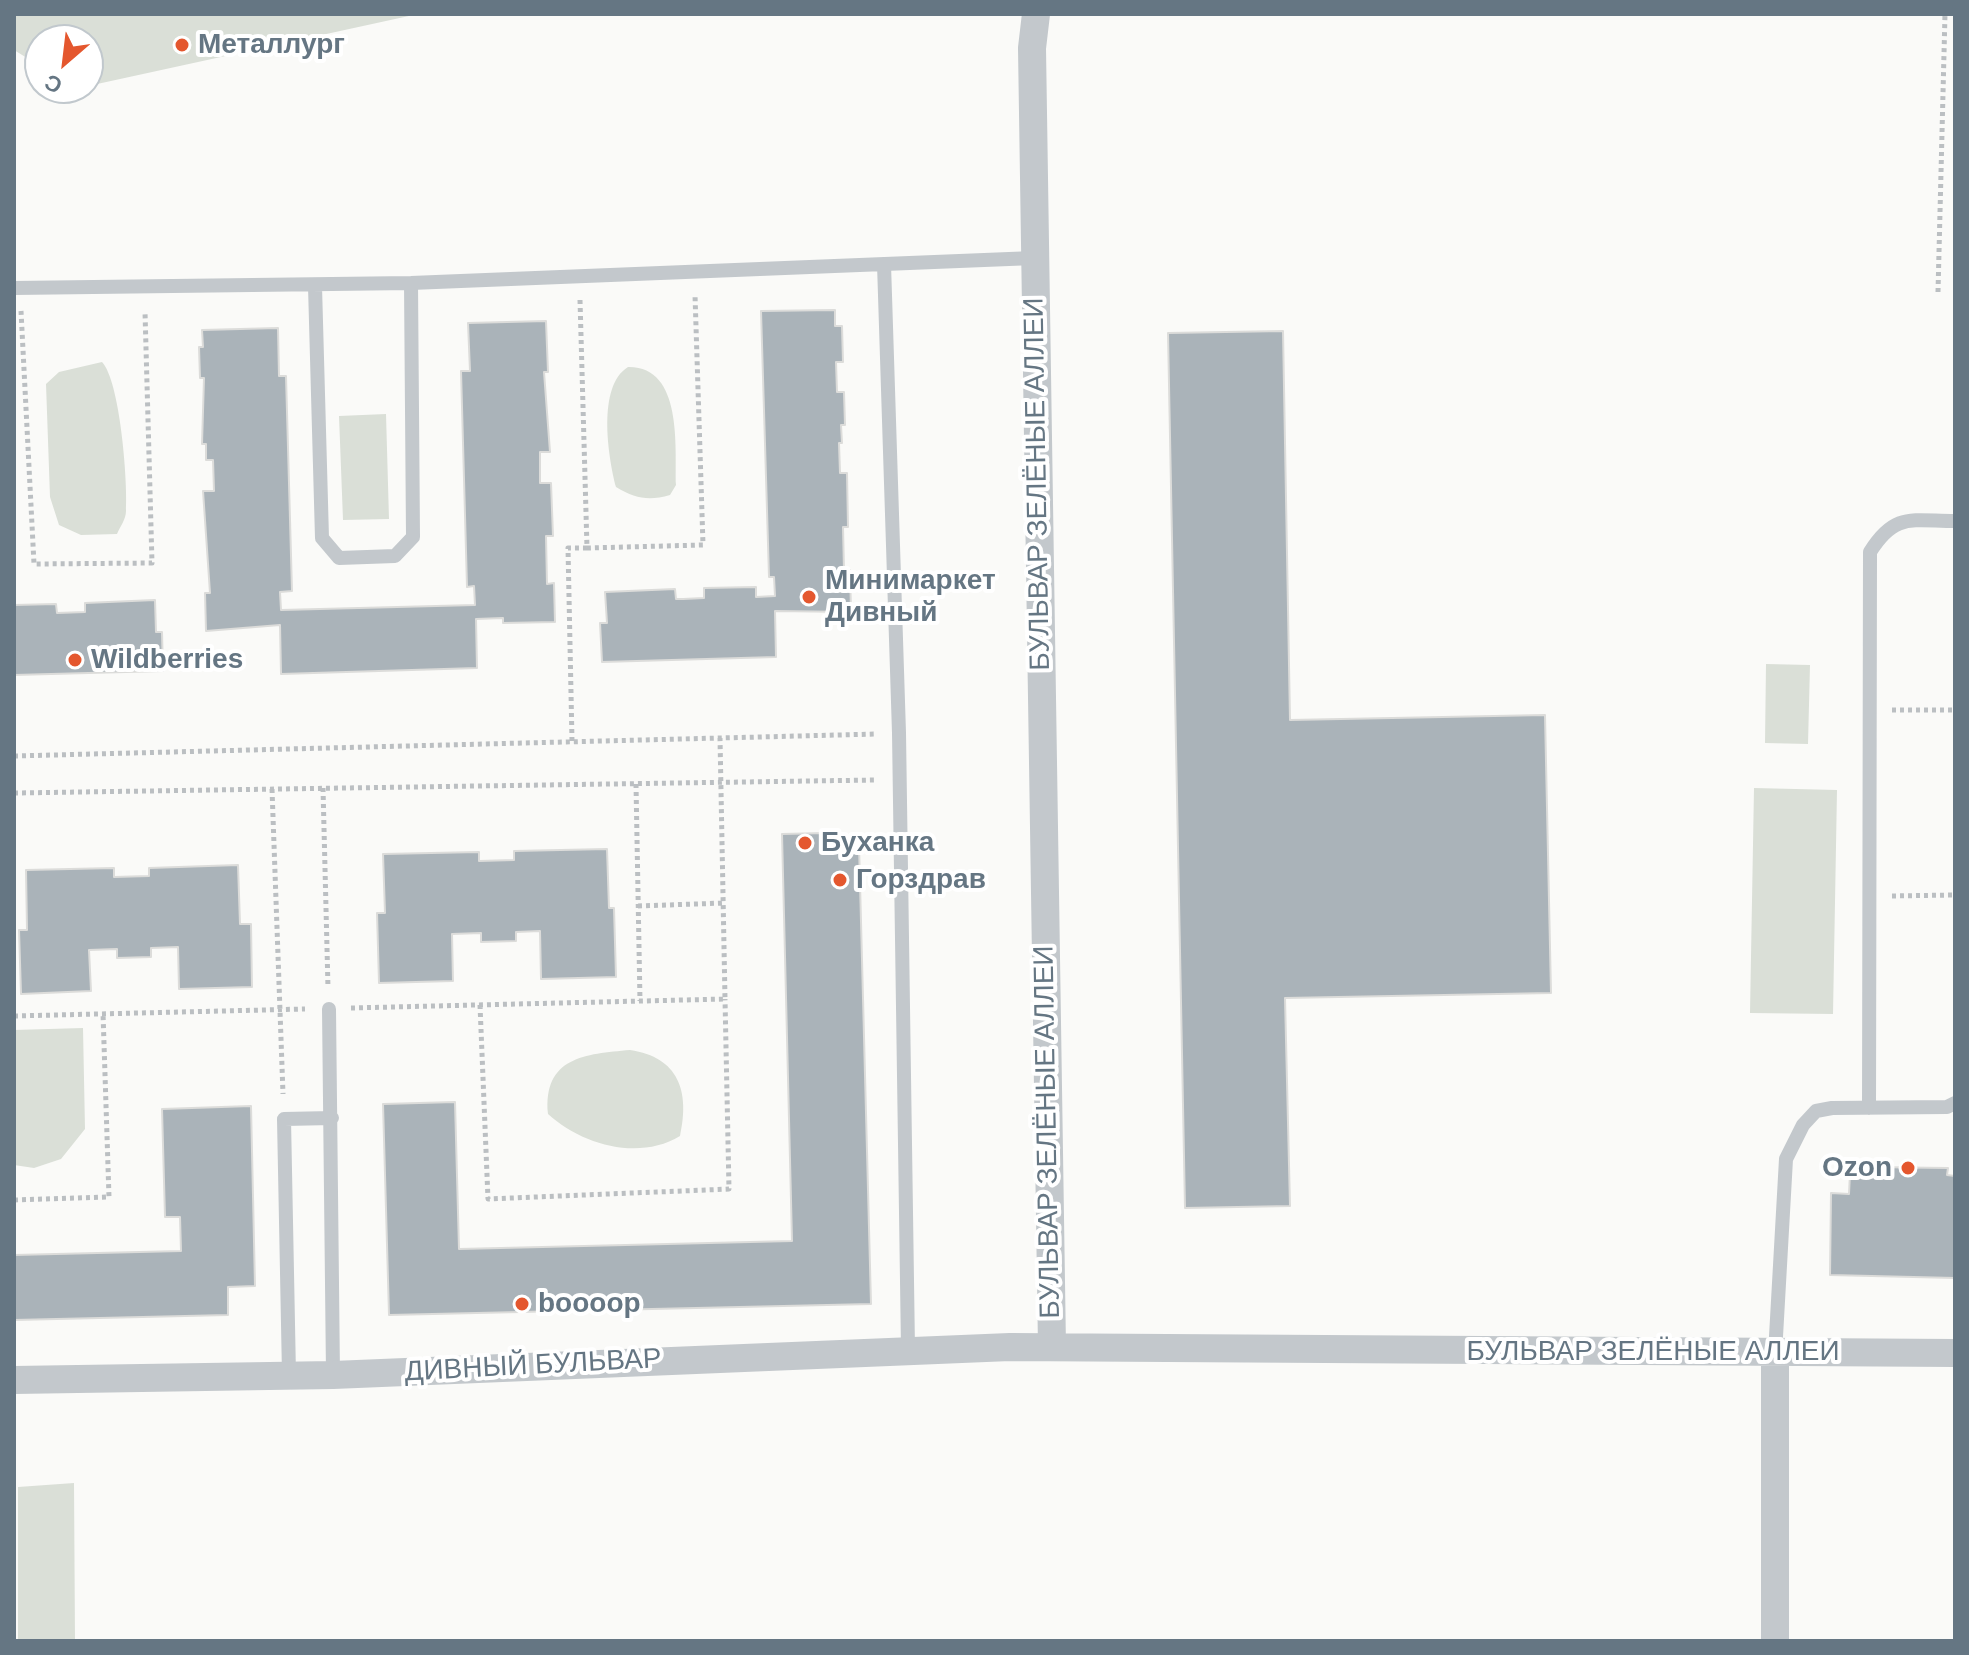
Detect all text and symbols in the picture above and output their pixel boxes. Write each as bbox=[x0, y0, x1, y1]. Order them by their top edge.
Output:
north arrow bbox=[24, 24, 104, 104]
place label: Металлург bbox=[198, 28, 345, 62]
marker: Металлург bbox=[173, 36, 191, 54]
text: С bbox=[41, 69, 66, 99]
street label: БУЛЬВАР ЗЕЛЁНЫЕ АЛЛЕИ bbox=[1018, 297, 1058, 671]
place label: Минимаркет Дивный bbox=[825, 564, 996, 630]
marker: Минимаркет Дивный bbox=[800, 588, 818, 606]
place label: Wildberries bbox=[91, 643, 243, 677]
marker: Wildberries bbox=[66, 651, 84, 669]
place label: Буханка bbox=[821, 826, 934, 860]
marker: Буханка bbox=[796, 834, 814, 852]
place label: Горздрав bbox=[856, 863, 986, 897]
marker: Горздрав bbox=[831, 871, 849, 889]
street label: БУЛЬВАР ЗЕЛЁНЫЕ АЛЛЕИ bbox=[1028, 945, 1068, 1319]
place label: Ozon bbox=[1822, 1151, 1892, 1185]
marker: Ozon bbox=[1899, 1159, 1917, 1177]
place label: boooop bbox=[538, 1287, 641, 1321]
marker: boooop bbox=[513, 1295, 531, 1313]
street label: БУЛЬВАР ЗЕЛЁНЫЕ АЛЛЕИ bbox=[1466, 1335, 1840, 1369]
street label: ДИВНЫЙ БУЛЬВАР bbox=[404, 1342, 662, 1390]

